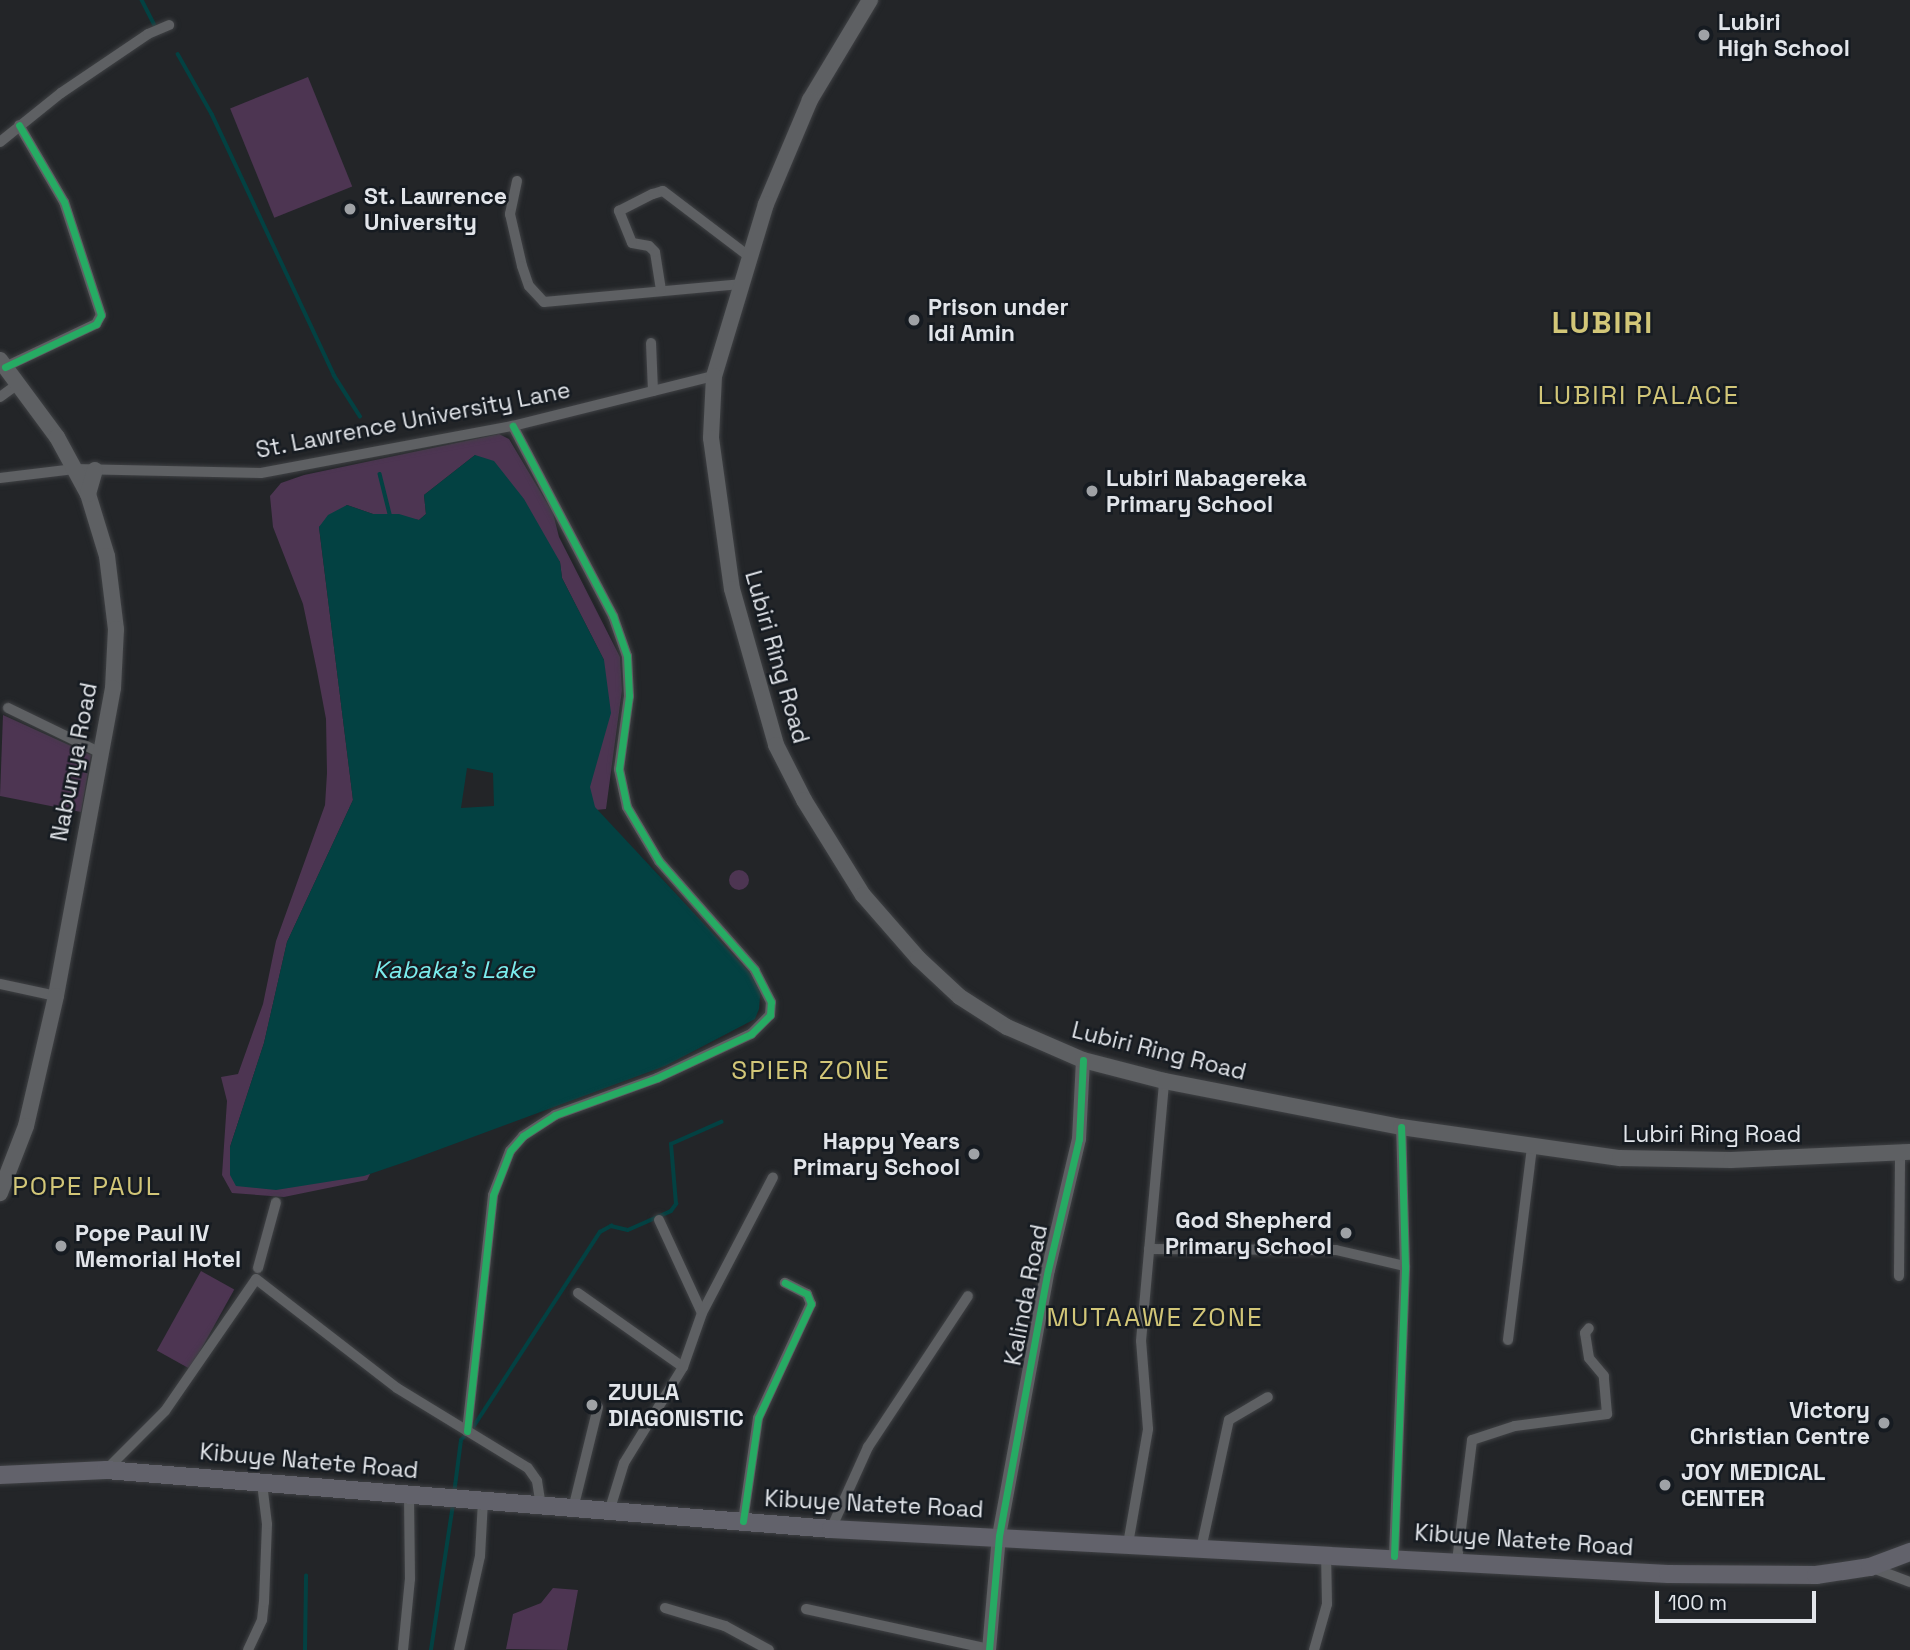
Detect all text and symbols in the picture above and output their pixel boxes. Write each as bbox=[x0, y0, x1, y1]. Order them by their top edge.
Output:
place label: Lubiri High School bbox=[1718, 8, 1850, 62]
marker: Lubiri High School bbox=[1696, 27, 1712, 43]
place label: St. Lawrence University bbox=[364, 182, 508, 236]
marker: St. Lawrence University bbox=[342, 201, 358, 217]
place label: Prison under Idi Amin bbox=[928, 293, 1069, 347]
district label: LUBIRI bbox=[1552, 305, 1654, 341]
marker: Prison under Idi Amin bbox=[906, 312, 922, 328]
street label: St. Lawrence University Lane bbox=[253, 376, 573, 464]
district label: LUBIRI PALACE bbox=[1539, 380, 1739, 412]
place label: Lubiri Nabagereka Primary School bbox=[1106, 464, 1307, 518]
marker: Lubiri Nabagereka Primary School bbox=[1084, 483, 1100, 499]
street label: Lubiri Ring Road bbox=[739, 567, 815, 747]
street label: Nabunya Road bbox=[45, 680, 103, 844]
water label: Kabaka's Lake bbox=[373, 956, 535, 984]
street label: Lubiri Ring Road bbox=[1069, 1016, 1249, 1086]
district label: SPIER ZONE bbox=[732, 1055, 890, 1087]
street label: Lubiri Ring Road bbox=[1623, 1120, 1801, 1148]
place label: Happy Years Primary School bbox=[793, 1127, 960, 1181]
marker: Happy Years Primary School bbox=[966, 1146, 982, 1162]
district label: POPE PAUL bbox=[13, 1171, 161, 1203]
place label: God Shepherd Primary School bbox=[1165, 1206, 1332, 1260]
place label: Pope Paul IV Memorial Hotel bbox=[75, 1219, 241, 1273]
street label: Kalinda Road bbox=[999, 1222, 1053, 1368]
marker: God Shepherd Primary School bbox=[1338, 1225, 1354, 1241]
marker: Pope Paul IV Memorial Hotel bbox=[53, 1238, 69, 1254]
district label: MUTAAWE ZONE bbox=[1048, 1302, 1262, 1334]
place label: ZUULA DIAGONISTIC bbox=[608, 1378, 744, 1432]
marker: ZUULA DIAGONISTIC bbox=[582, 1395, 602, 1415]
place label: Victory Christian Centre bbox=[1690, 1396, 1870, 1450]
marker: Victory Christian Centre bbox=[1876, 1415, 1892, 1431]
street label: Kibuye Natete Road bbox=[199, 1438, 419, 1484]
place label: JOY MEDICAL CENTER bbox=[1681, 1458, 1826, 1512]
marker: JOY MEDICAL CENTER bbox=[1655, 1475, 1675, 1495]
street label: Kibuye Natete Road bbox=[764, 1484, 984, 1524]
street label: Kibuye Natete Road bbox=[1414, 1519, 1634, 1561]
scale bar bbox=[1658, 1576, 1819, 1620]
text: 100 m bbox=[1668, 1589, 1727, 1616]

